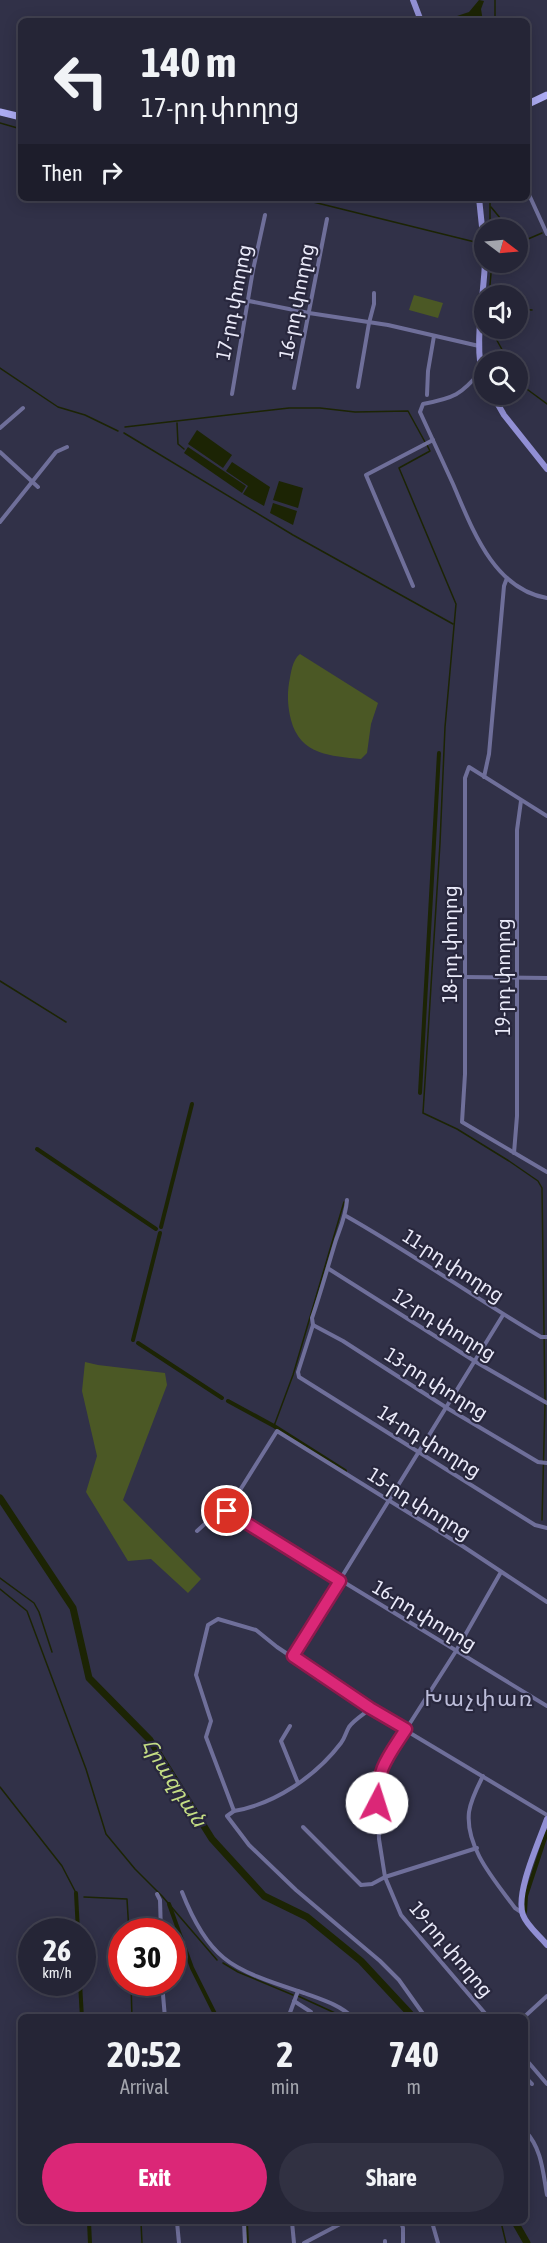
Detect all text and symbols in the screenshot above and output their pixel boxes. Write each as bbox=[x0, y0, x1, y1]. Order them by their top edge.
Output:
text: 140 m bbox=[141, 38, 236, 86]
icon: left bbox=[42, 42, 120, 120]
text: 17-րդ փողոց bbox=[141, 92, 299, 123]
icon: right bbox=[95, 156, 128, 189]
text: Then bbox=[42, 160, 83, 186]
north arrow bbox=[474, 219, 528, 273]
map controls bbox=[474, 219, 528, 405]
street label: 16-րդ փողոց bbox=[274, 241, 319, 361]
street label: 17-րդ փողոց bbox=[211, 242, 256, 362]
button: sound bbox=[474, 285, 528, 339]
button: search bbox=[474, 351, 528, 405]
street label: 18-րդ փողոց bbox=[438, 885, 462, 1003]
street label: 19-րդ փողոց bbox=[491, 918, 515, 1036]
street label: 11-րդ փողոց bbox=[398, 1224, 509, 1307]
street label: 12-րդ փողոց bbox=[389, 1283, 501, 1366]
street label: 13-րդ փողոց bbox=[381, 1342, 493, 1425]
street label: 14-րդ փողոց bbox=[374, 1400, 486, 1483]
street label: 15-րդ փողոց bbox=[364, 1462, 476, 1545]
pin bbox=[201, 1485, 252, 1536]
icon: arrive bbox=[210, 1494, 243, 1527]
street label: 16-րդ փողոց bbox=[368, 1575, 481, 1656]
district label: Խաչփառ bbox=[424, 1685, 534, 1711]
water label: Հրազդան bbox=[137, 1733, 213, 1832]
position arrow bbox=[345, 1771, 409, 1835]
street label: 19-րդ փողոց bbox=[405, 1897, 498, 2002]
speed limit sign: 30 bbox=[108, 1918, 186, 1996]
text: 26 bbox=[43, 1933, 71, 1967]
text: km/h bbox=[42, 1964, 72, 1981]
text: 20:52 bbox=[107, 2033, 182, 2075]
text: 2 bbox=[277, 2033, 293, 2075]
text: 740 bbox=[388, 2033, 439, 2075]
text: Arrival bbox=[120, 2075, 169, 2098]
text: min bbox=[271, 2075, 299, 2098]
text: m bbox=[406, 2075, 421, 2098]
button: Exit bbox=[42, 2143, 267, 2212]
button: Share bbox=[279, 2143, 504, 2212]

